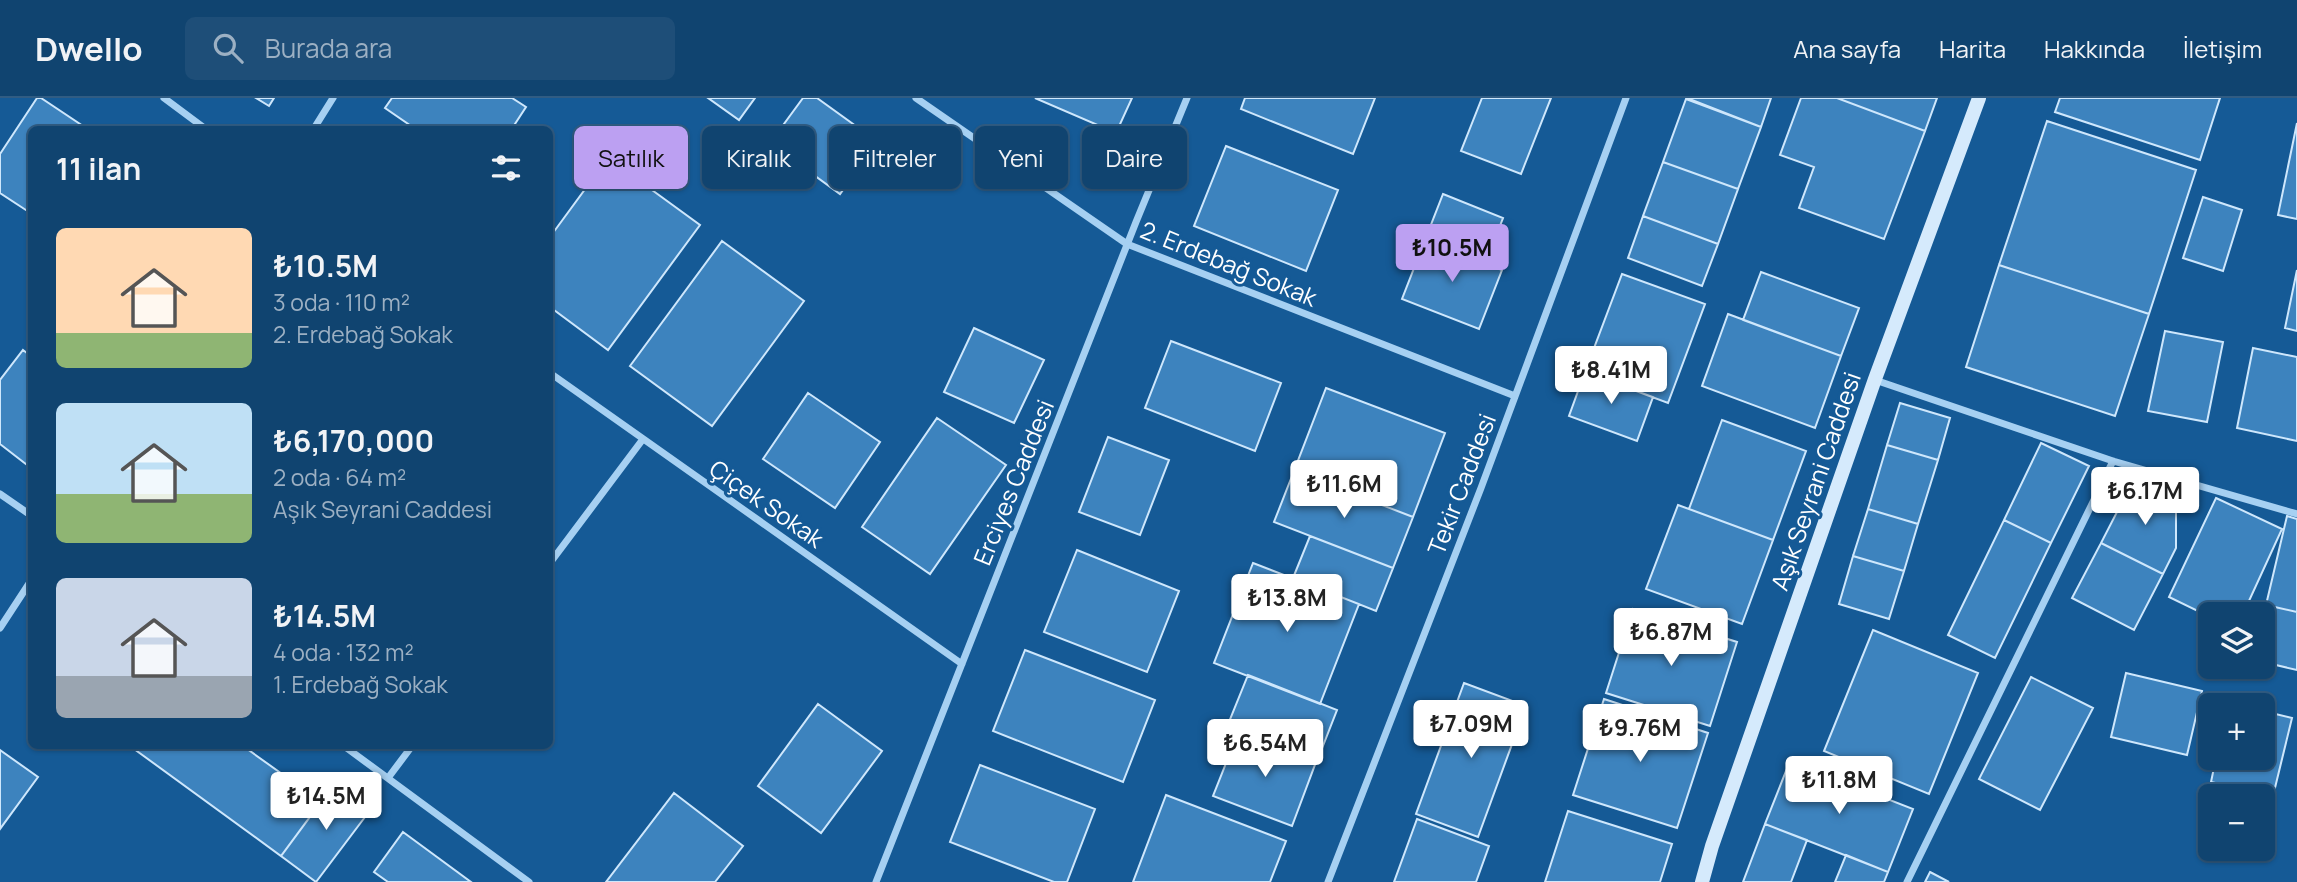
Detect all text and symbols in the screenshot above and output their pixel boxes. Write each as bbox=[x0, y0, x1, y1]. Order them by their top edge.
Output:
search box bbox=[185, 17, 675, 80]
text: Dwello bbox=[35, 26, 143, 71]
icon: search bbox=[209, 29, 247, 67]
text: Burada ara bbox=[265, 30, 392, 66]
text: Ana sayfa bbox=[1793, 32, 1901, 65]
text: Harita bbox=[1939, 32, 2006, 65]
text: Hakkında bbox=[2044, 32, 2145, 65]
text: İletişim bbox=[2183, 32, 2262, 65]
chip: Satılık bbox=[574, 126, 688, 189]
chip: Kiralık bbox=[702, 126, 815, 189]
chip: Filtreler bbox=[829, 126, 961, 189]
chip: Yeni bbox=[975, 126, 1068, 189]
chip: Daire bbox=[1082, 126, 1187, 189]
text: 11 ilan bbox=[56, 148, 141, 189]
icon: filters bbox=[487, 149, 525, 187]
street label: 2. Erdebağ Sokak bbox=[1136, 213, 1323, 314]
pin: ₺10.5M bbox=[1395, 225, 1509, 284]
text: ₺10.5M bbox=[1412, 231, 1492, 263]
text: ₺10.5M bbox=[273, 245, 378, 286]
icon: home bbox=[112, 256, 196, 340]
text: 3 oda · 110 m² bbox=[273, 286, 410, 318]
text: 2. Erdebağ Sokak bbox=[273, 318, 453, 350]
pin: ₺8.41M bbox=[1554, 346, 1668, 406]
text: ₺8.41M bbox=[1571, 353, 1651, 385]
street label: Aşık Seyrani Caddesi bbox=[1762, 368, 1868, 594]
street label: Erciyes Caddesi bbox=[965, 395, 1061, 569]
street label: Tekir Caddesi bbox=[1419, 409, 1503, 559]
text: ₺6,170,000 bbox=[273, 420, 434, 461]
icon: home bbox=[112, 431, 196, 515]
street label: Çiçek Sokak bbox=[703, 451, 832, 555]
pin: ₺11.6M bbox=[1287, 460, 1401, 520]
text: 2 oda · 64 m² bbox=[273, 461, 406, 493]
text: ₺11.6M bbox=[1306, 467, 1382, 499]
pin: ₺6.17M bbox=[2088, 468, 2202, 527]
text: ₺6.17M bbox=[2107, 474, 2183, 506]
text: Aşık Seyrani Caddesi bbox=[273, 493, 492, 525]
pin: ₺13.8M bbox=[1230, 574, 1344, 634]
text: ₺13.8M bbox=[1247, 581, 1327, 613]
text: ₺14.5M bbox=[273, 595, 376, 636]
map controls bbox=[2198, 602, 2275, 861]
button: layers bbox=[2198, 602, 2275, 679]
icon: home bbox=[112, 606, 196, 690]
pin: ₺6.87M bbox=[1614, 608, 1728, 668]
text: ₺6.87M bbox=[1630, 615, 1712, 647]
text: 4 oda · 132 m² bbox=[273, 636, 414, 668]
text: 1. Erdebağ Sokak bbox=[273, 668, 448, 700]
button: + bbox=[2198, 693, 2275, 770]
pin: ₺7.09M bbox=[1414, 700, 1528, 760]
pin: ₺9.76M bbox=[1583, 704, 1697, 764]
text: ₺7.09M bbox=[1429, 707, 1513, 739]
text: ₺9.76M bbox=[1599, 711, 1681, 743]
pin: ₺6.54M bbox=[1208, 720, 1322, 779]
text: ₺6.54M bbox=[1223, 726, 1307, 758]
pin: ₺11.8M bbox=[1782, 756, 1896, 816]
text: ₺11.8M bbox=[1801, 763, 1877, 795]
pin: ₺14.5M bbox=[269, 772, 383, 832]
text: ₺14.5M bbox=[287, 779, 365, 811]
button: − bbox=[2198, 784, 2275, 861]

